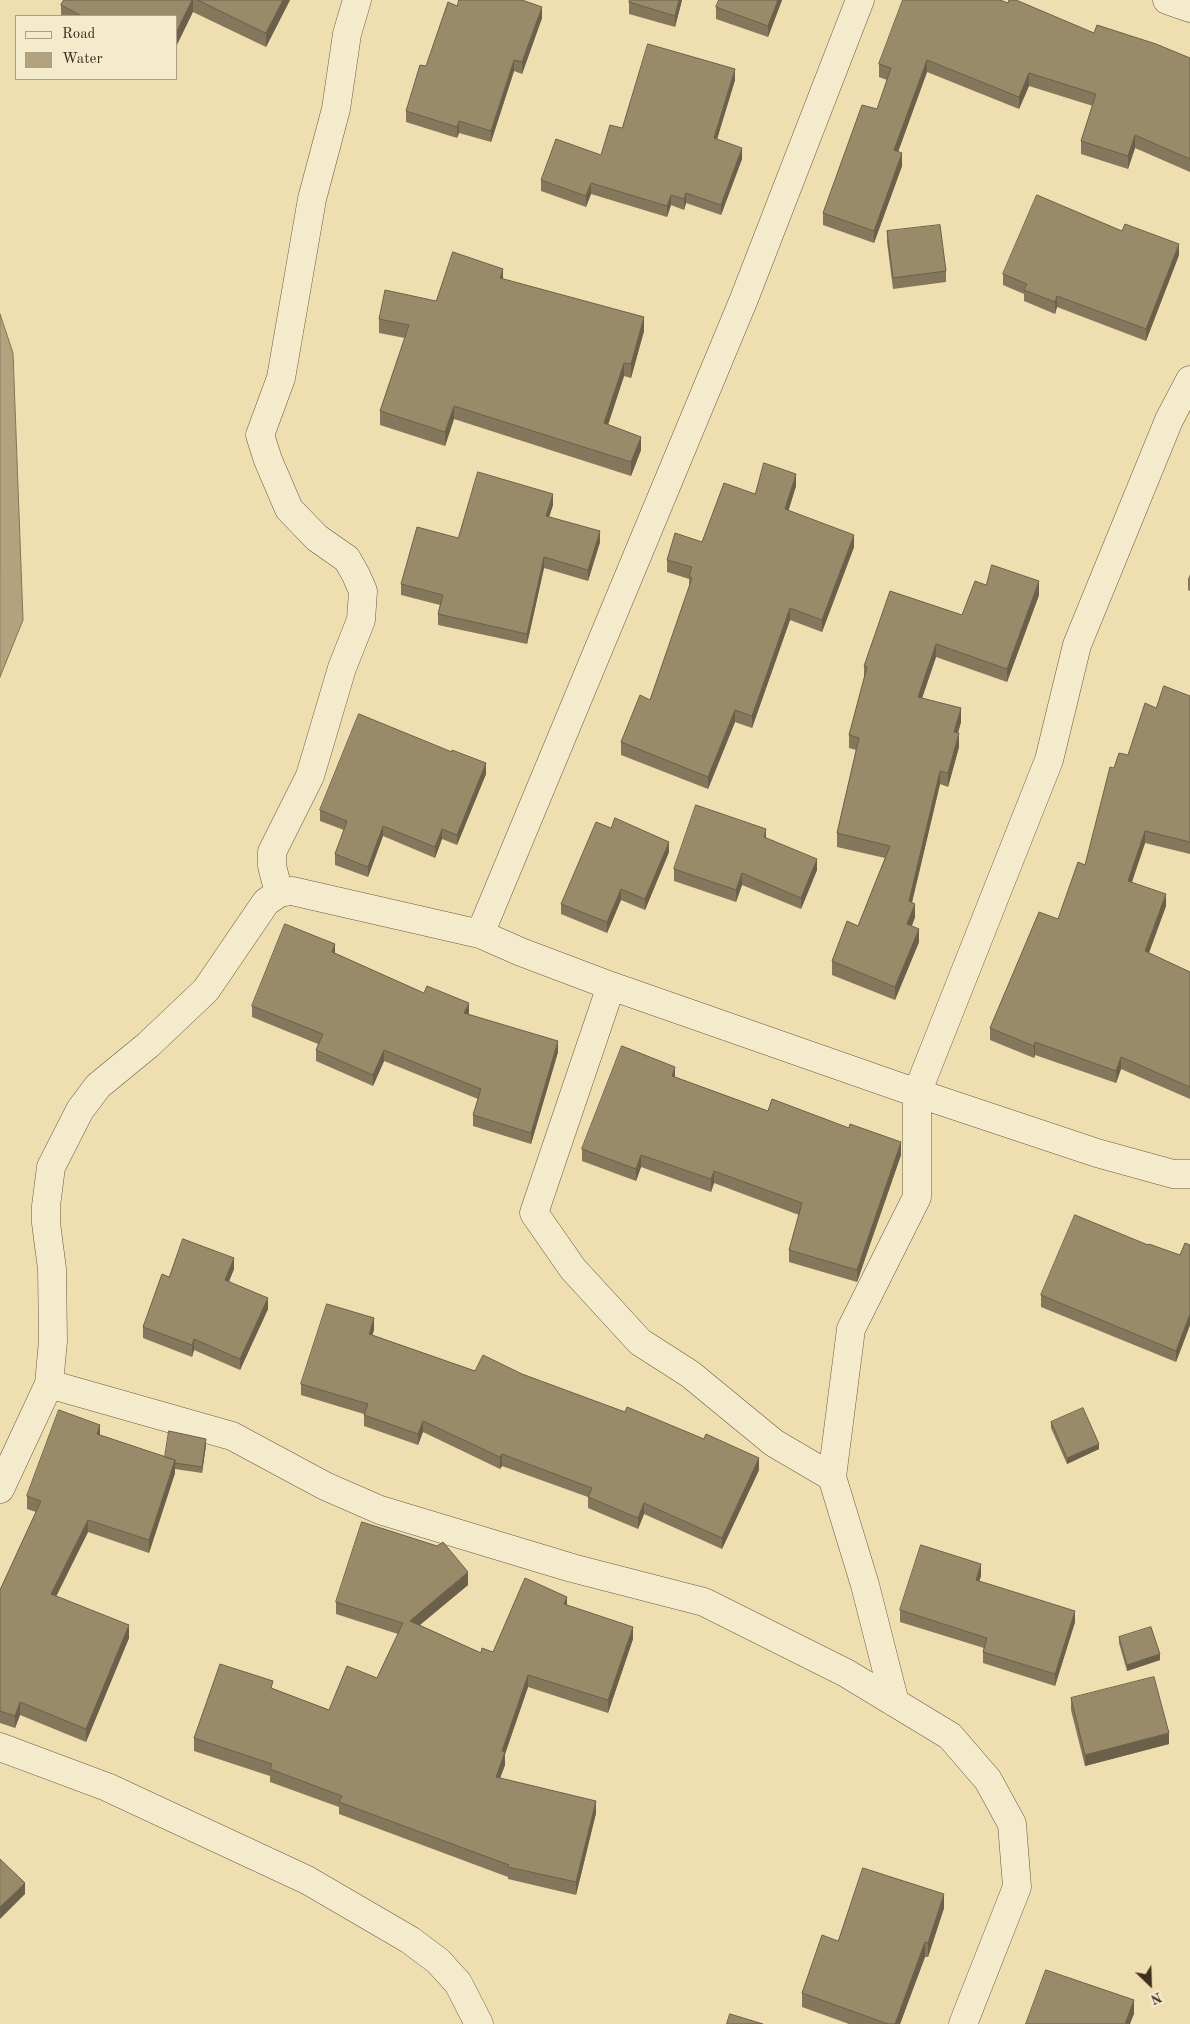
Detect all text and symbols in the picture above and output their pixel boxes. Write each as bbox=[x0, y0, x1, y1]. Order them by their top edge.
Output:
legend bbox=[15, 15, 178, 80]
text: Road bbox=[62, 27, 95, 42]
text: Water bbox=[62, 52, 103, 67]
north arrow bbox=[1125, 1959, 1175, 2009]
text: N bbox=[1148, 1989, 1164, 2006]

